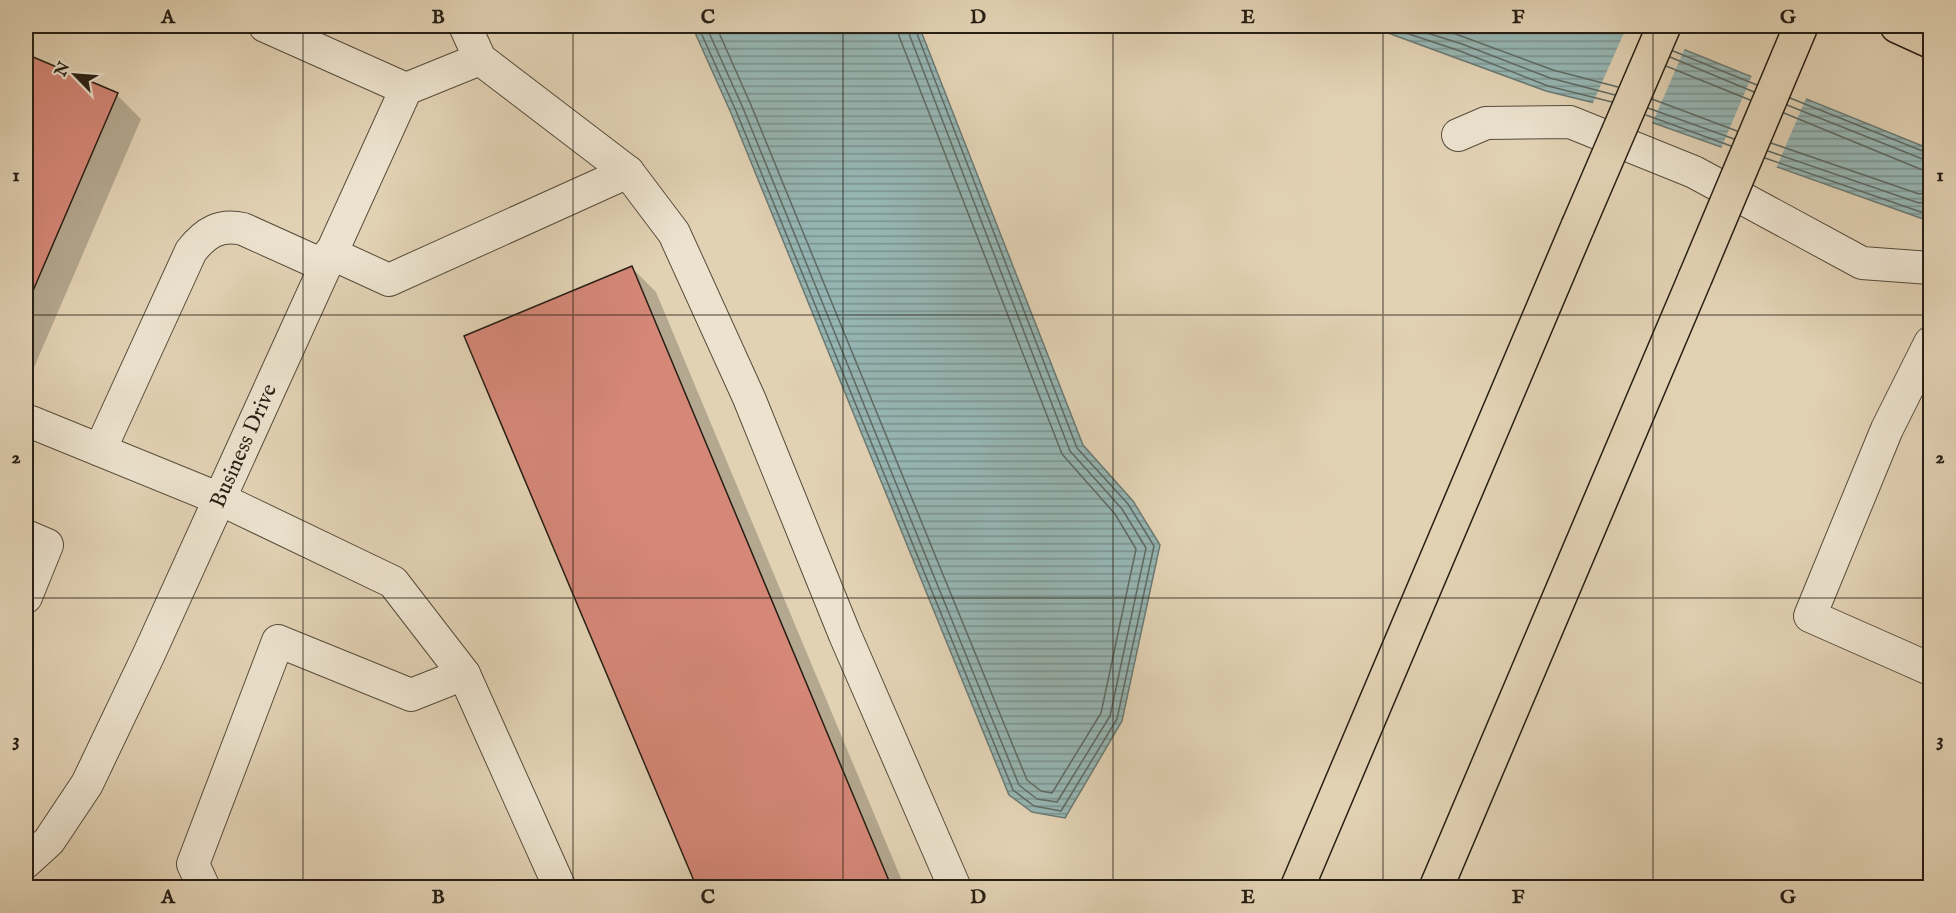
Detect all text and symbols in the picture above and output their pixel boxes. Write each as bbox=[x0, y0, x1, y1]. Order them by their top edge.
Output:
text: A bbox=[160, 5, 176, 30]
text: B bbox=[431, 5, 445, 30]
text: C bbox=[701, 5, 715, 30]
text: D bbox=[970, 5, 986, 30]
text: E bbox=[1241, 5, 1255, 30]
text: F bbox=[1512, 5, 1525, 30]
text: G bbox=[1780, 5, 1797, 30]
north arrow bbox=[45, 45, 105, 105]
text: N bbox=[51, 59, 75, 81]
text: 1 bbox=[12, 163, 20, 188]
text: 1 bbox=[1936, 163, 1944, 188]
street label: Business Drive bbox=[204, 380, 284, 512]
text: 2 bbox=[11, 445, 21, 470]
text: 2 bbox=[1935, 445, 1945, 470]
text: 3 bbox=[12, 728, 20, 753]
text: 3 bbox=[1936, 728, 1944, 753]
text: A bbox=[160, 885, 176, 910]
text: B bbox=[431, 885, 445, 910]
text: C bbox=[701, 885, 715, 910]
text: D bbox=[970, 885, 986, 910]
text: E bbox=[1241, 885, 1255, 910]
text: F bbox=[1512, 885, 1525, 910]
text: G bbox=[1780, 885, 1797, 910]

